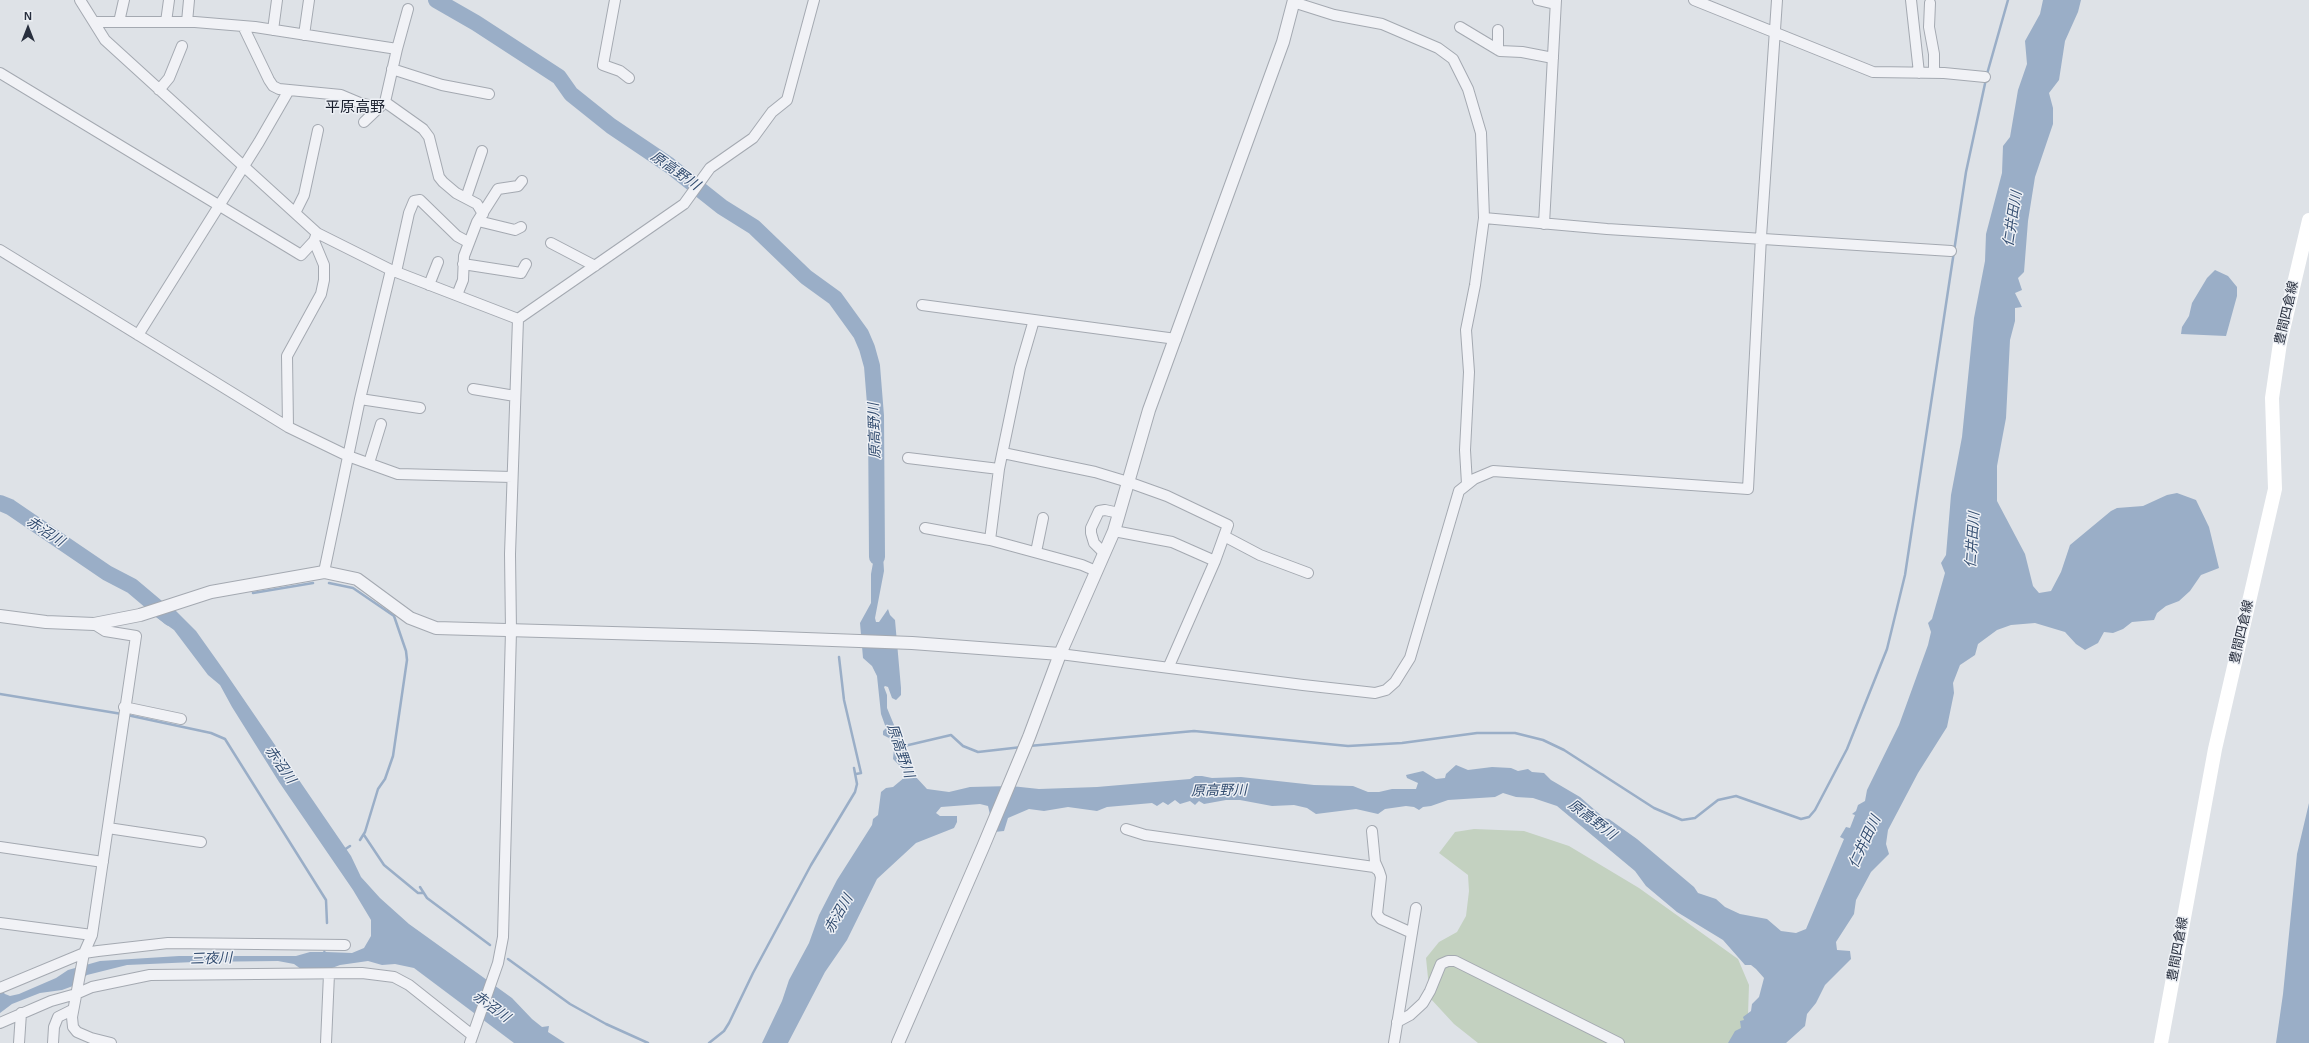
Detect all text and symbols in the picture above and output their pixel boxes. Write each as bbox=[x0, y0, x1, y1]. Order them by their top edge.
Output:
north arrow bbox=[8, 8, 48, 48]
text: N bbox=[24, 10, 32, 22]
district label: 平原高野 bbox=[325, 99, 385, 117]
water label: 原高野川 bbox=[647, 148, 703, 194]
water label: 仁井田川 bbox=[2000, 190, 2026, 248]
street label: 豊間四倉線 bbox=[2272, 280, 2302, 346]
water label: 原高野川 bbox=[866, 403, 884, 459]
water label: 仁井田川 bbox=[1963, 511, 1983, 569]
water label: 赤沼川 bbox=[23, 514, 67, 550]
street label: 豊間四倉線 bbox=[2227, 599, 2257, 665]
water label: 原高野川 bbox=[883, 722, 917, 780]
water label: 赤沼川 bbox=[261, 743, 299, 787]
water label: 原高野川 bbox=[1191, 782, 1247, 800]
water label: 原高野川 bbox=[1565, 796, 1619, 844]
water label: 仁井田川 bbox=[1846, 813, 1884, 871]
water label: 赤沼川 bbox=[821, 892, 857, 936]
street label: 豊間四倉線 bbox=[2165, 916, 2191, 982]
water label: 三夜川 bbox=[190, 950, 232, 968]
water label: 赤沼川 bbox=[469, 988, 513, 1026]

